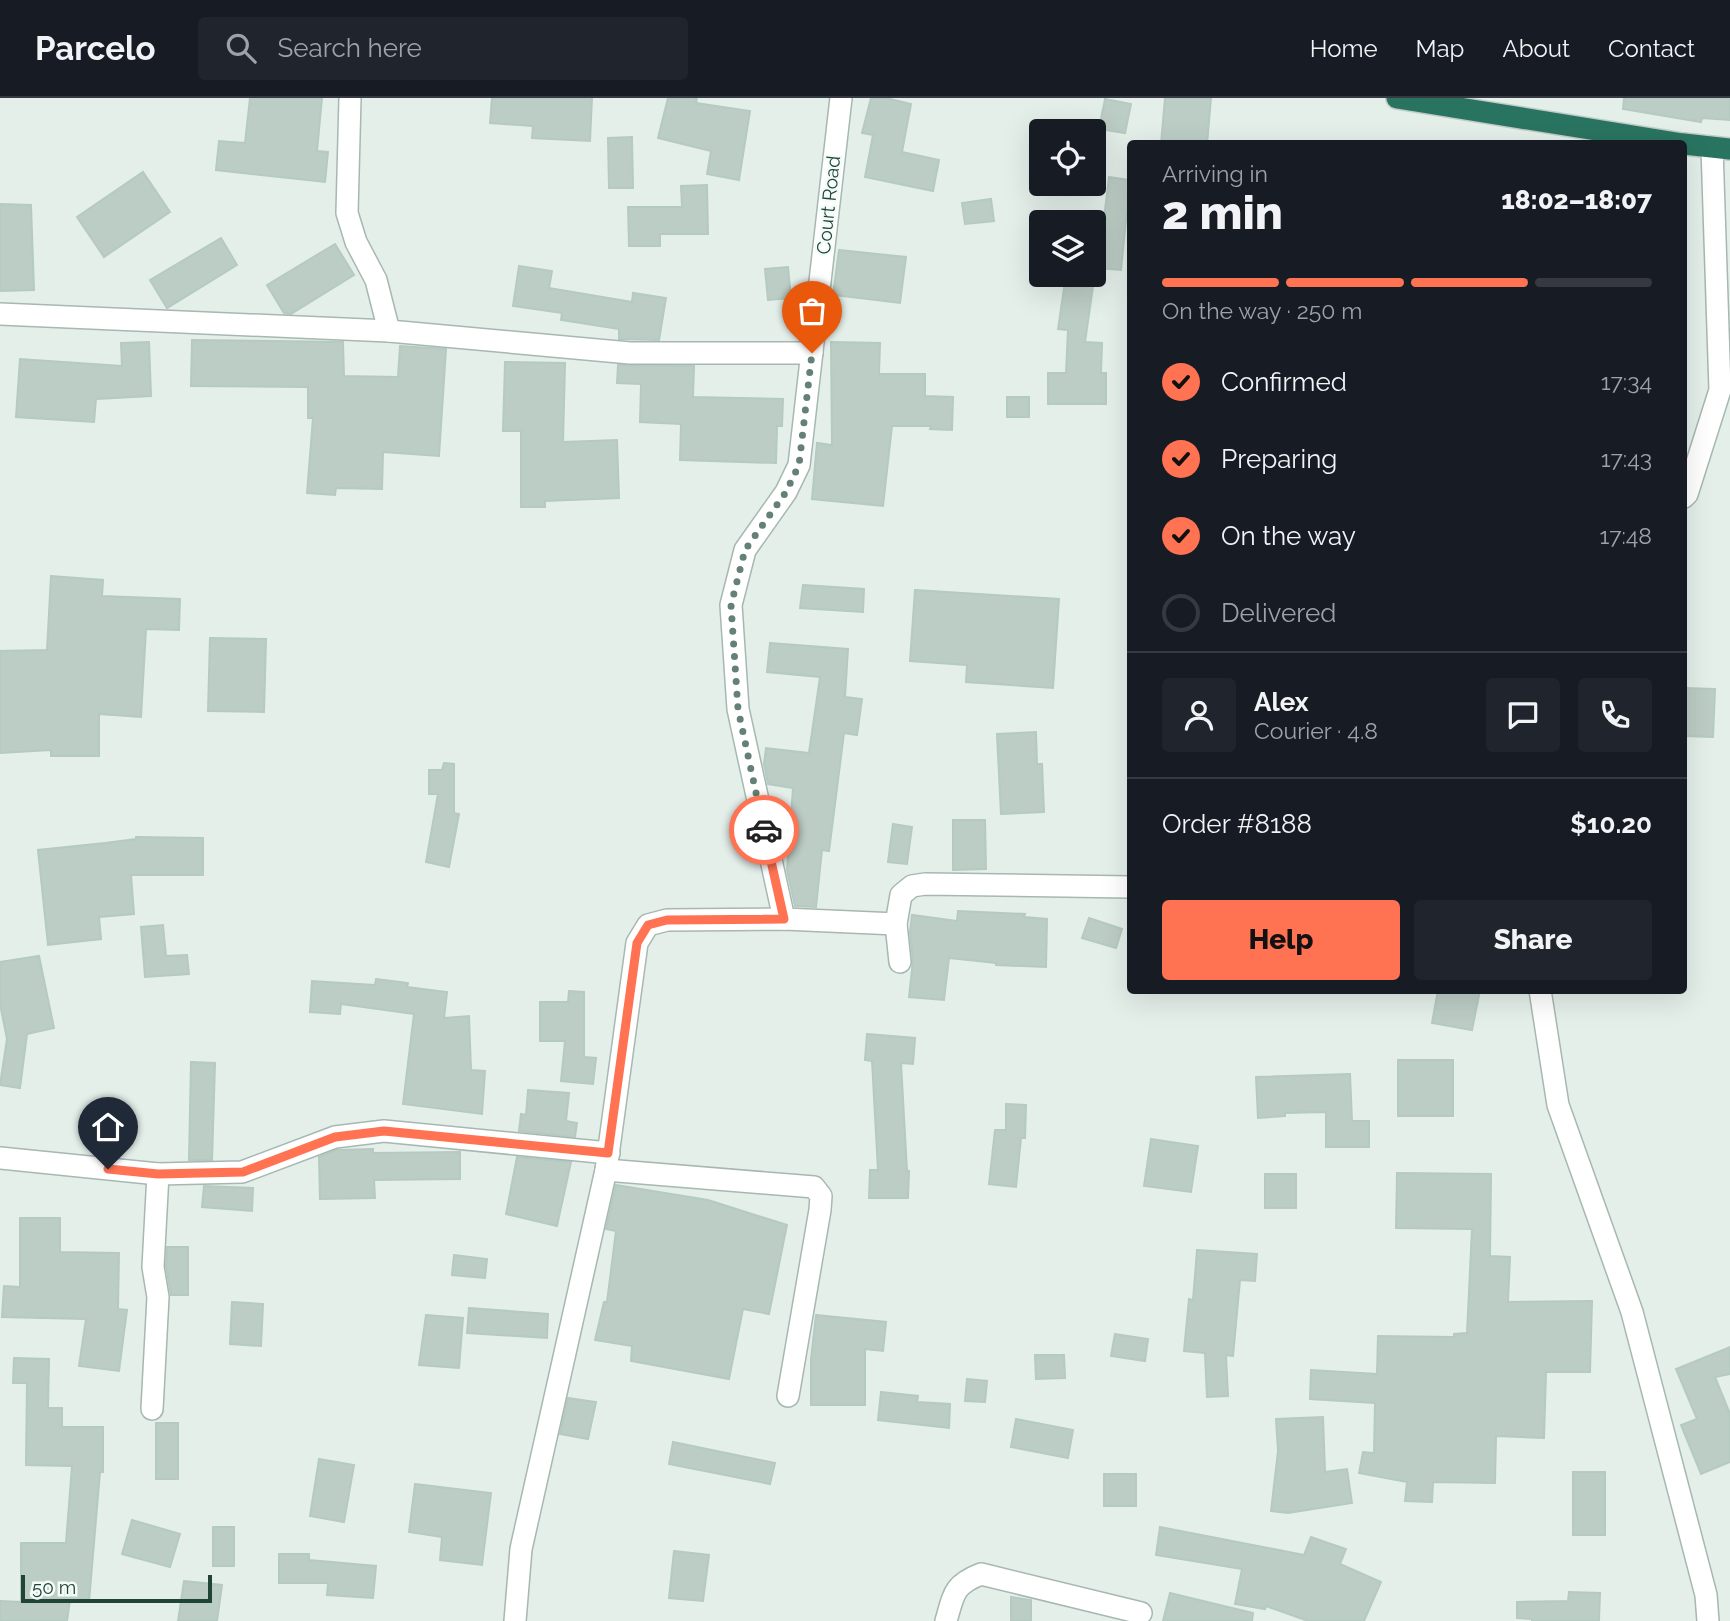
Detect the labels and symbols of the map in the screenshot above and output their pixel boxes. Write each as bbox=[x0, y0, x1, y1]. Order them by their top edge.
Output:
street label: Court Road bbox=[812, 155, 844, 255]
pin bbox=[782, 281, 842, 353]
courier bbox=[729, 795, 799, 865]
pin bbox=[78, 1097, 138, 1169]
scale bar bbox=[21, 1572, 212, 1604]

